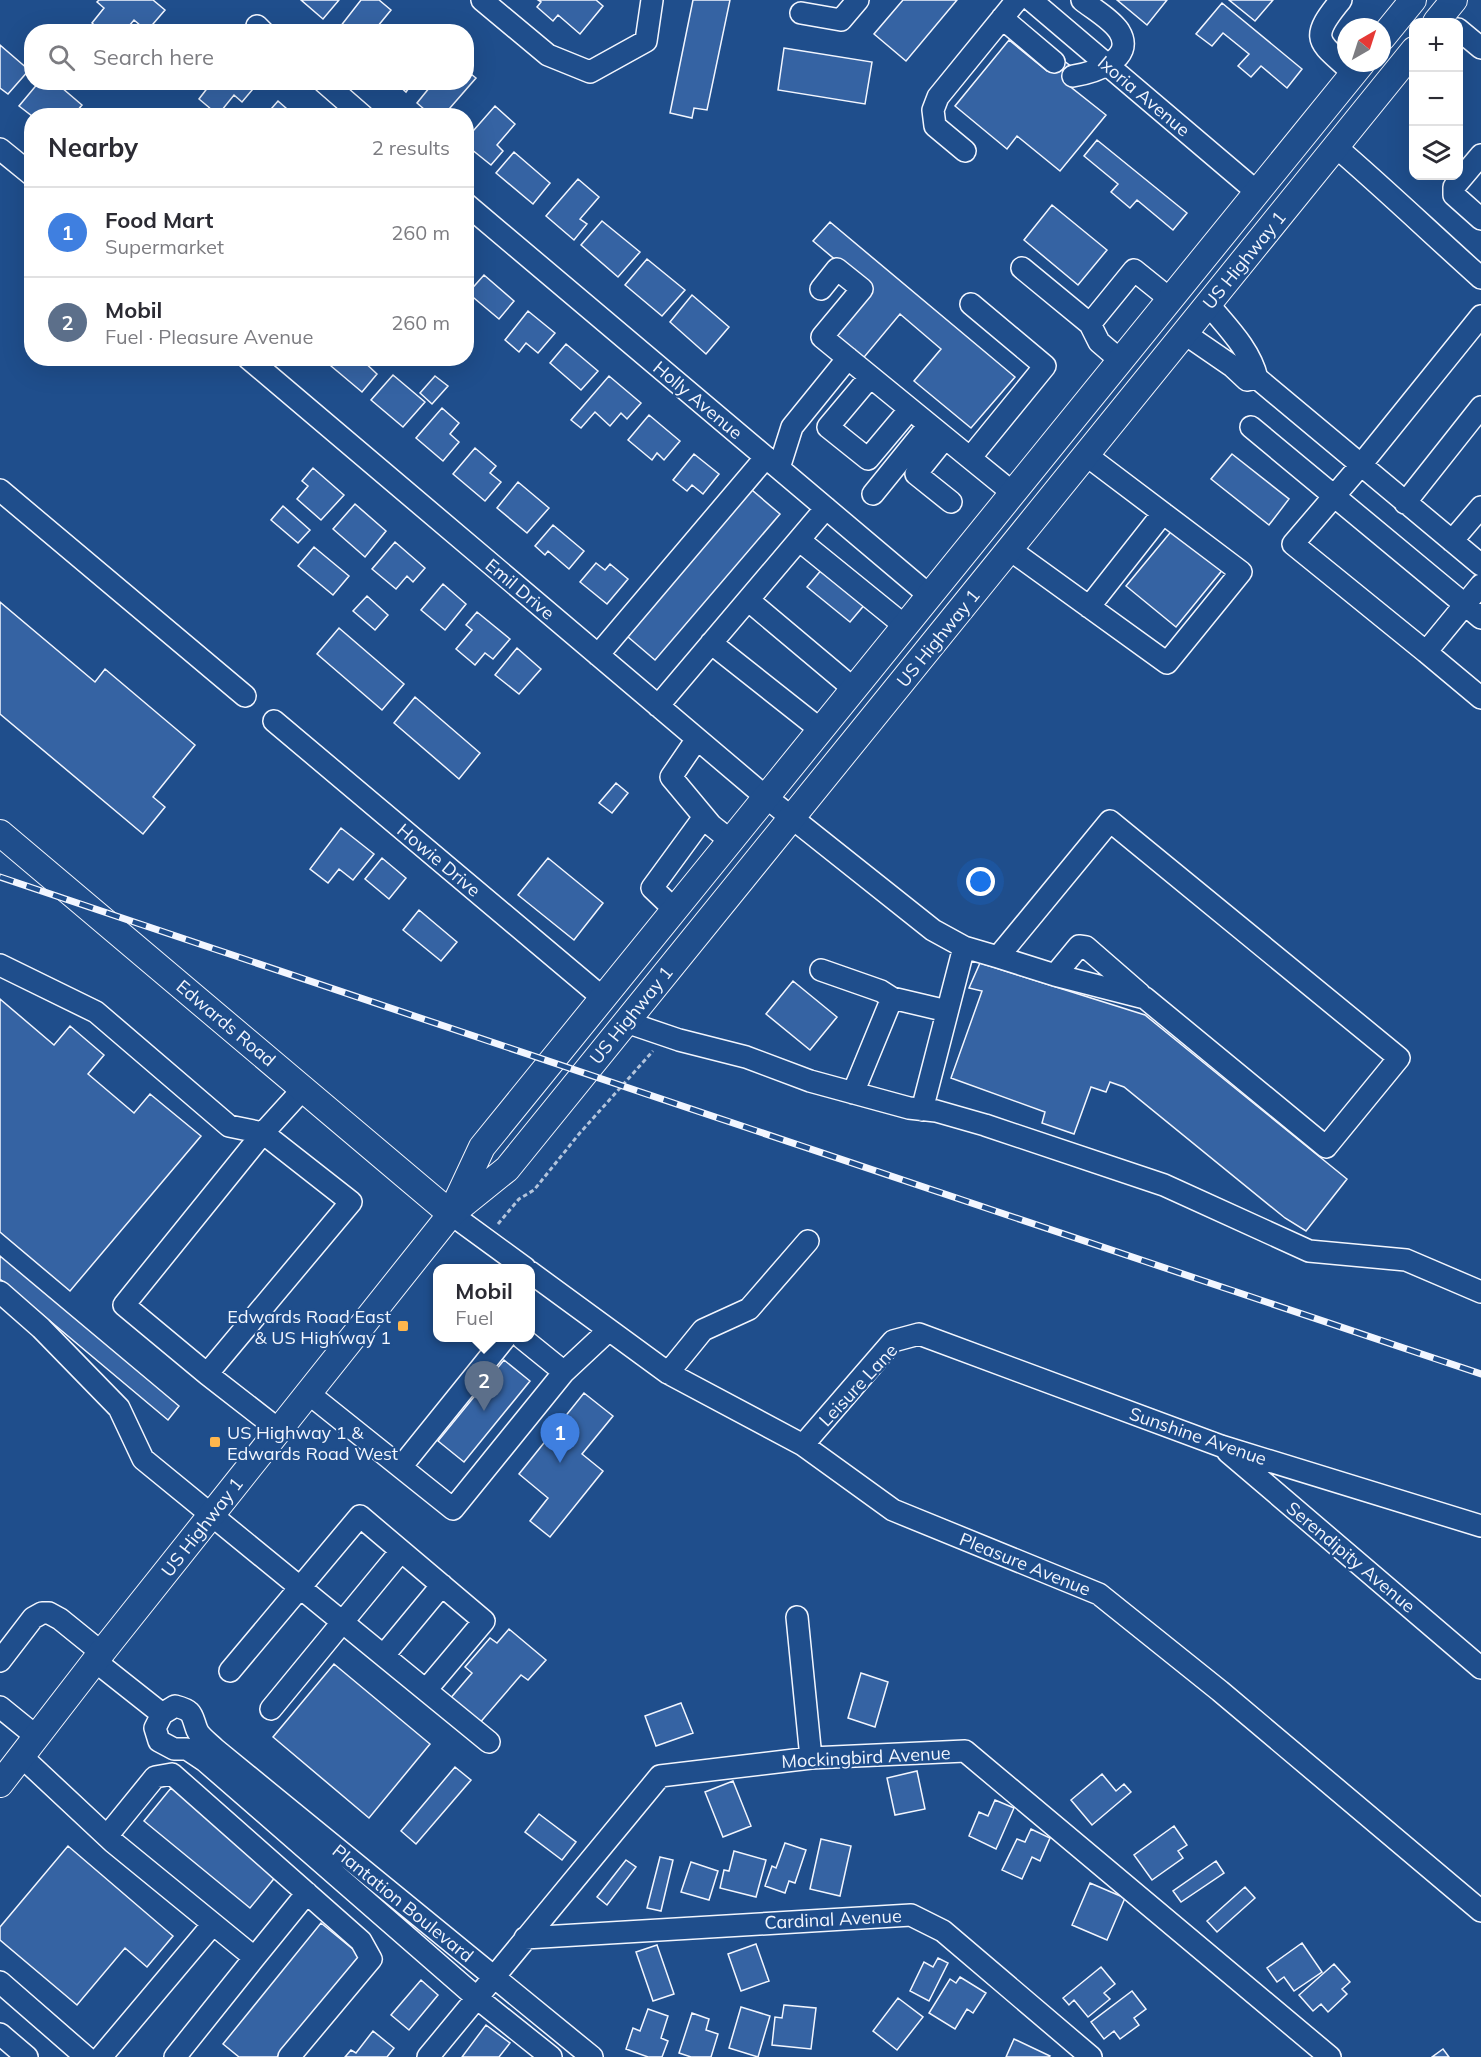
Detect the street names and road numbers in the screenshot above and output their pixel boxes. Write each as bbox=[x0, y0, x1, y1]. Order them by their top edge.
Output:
street label: Ixoria Avenue bbox=[1093, 51, 1195, 141]
street label: US Highway 1 bbox=[1197, 206, 1291, 314]
street label: Holly Avenue bbox=[649, 356, 747, 444]
street label: Emil Drive bbox=[481, 553, 559, 625]
street label: US Highway 1 bbox=[891, 584, 985, 692]
street label: Howie Drive bbox=[393, 818, 485, 902]
street label: US Highway 1 bbox=[584, 961, 678, 1069]
street label: Edwards Road bbox=[172, 975, 280, 1071]
street label: Leisure Lane bbox=[814, 1339, 902, 1431]
street label: Sunshine Avenue bbox=[1126, 1402, 1270, 1470]
street label: US Highway 1 bbox=[156, 1473, 248, 1581]
street label: Serendipity Avenue bbox=[1282, 1496, 1420, 1618]
street label: Pleasure Avenue bbox=[956, 1527, 1094, 1601]
street label: Mockingbird Avenue bbox=[781, 1741, 951, 1773]
street label: Plantation Boulevard bbox=[328, 1839, 478, 1967]
street label: Cardinal Avenue bbox=[764, 1904, 902, 1934]

